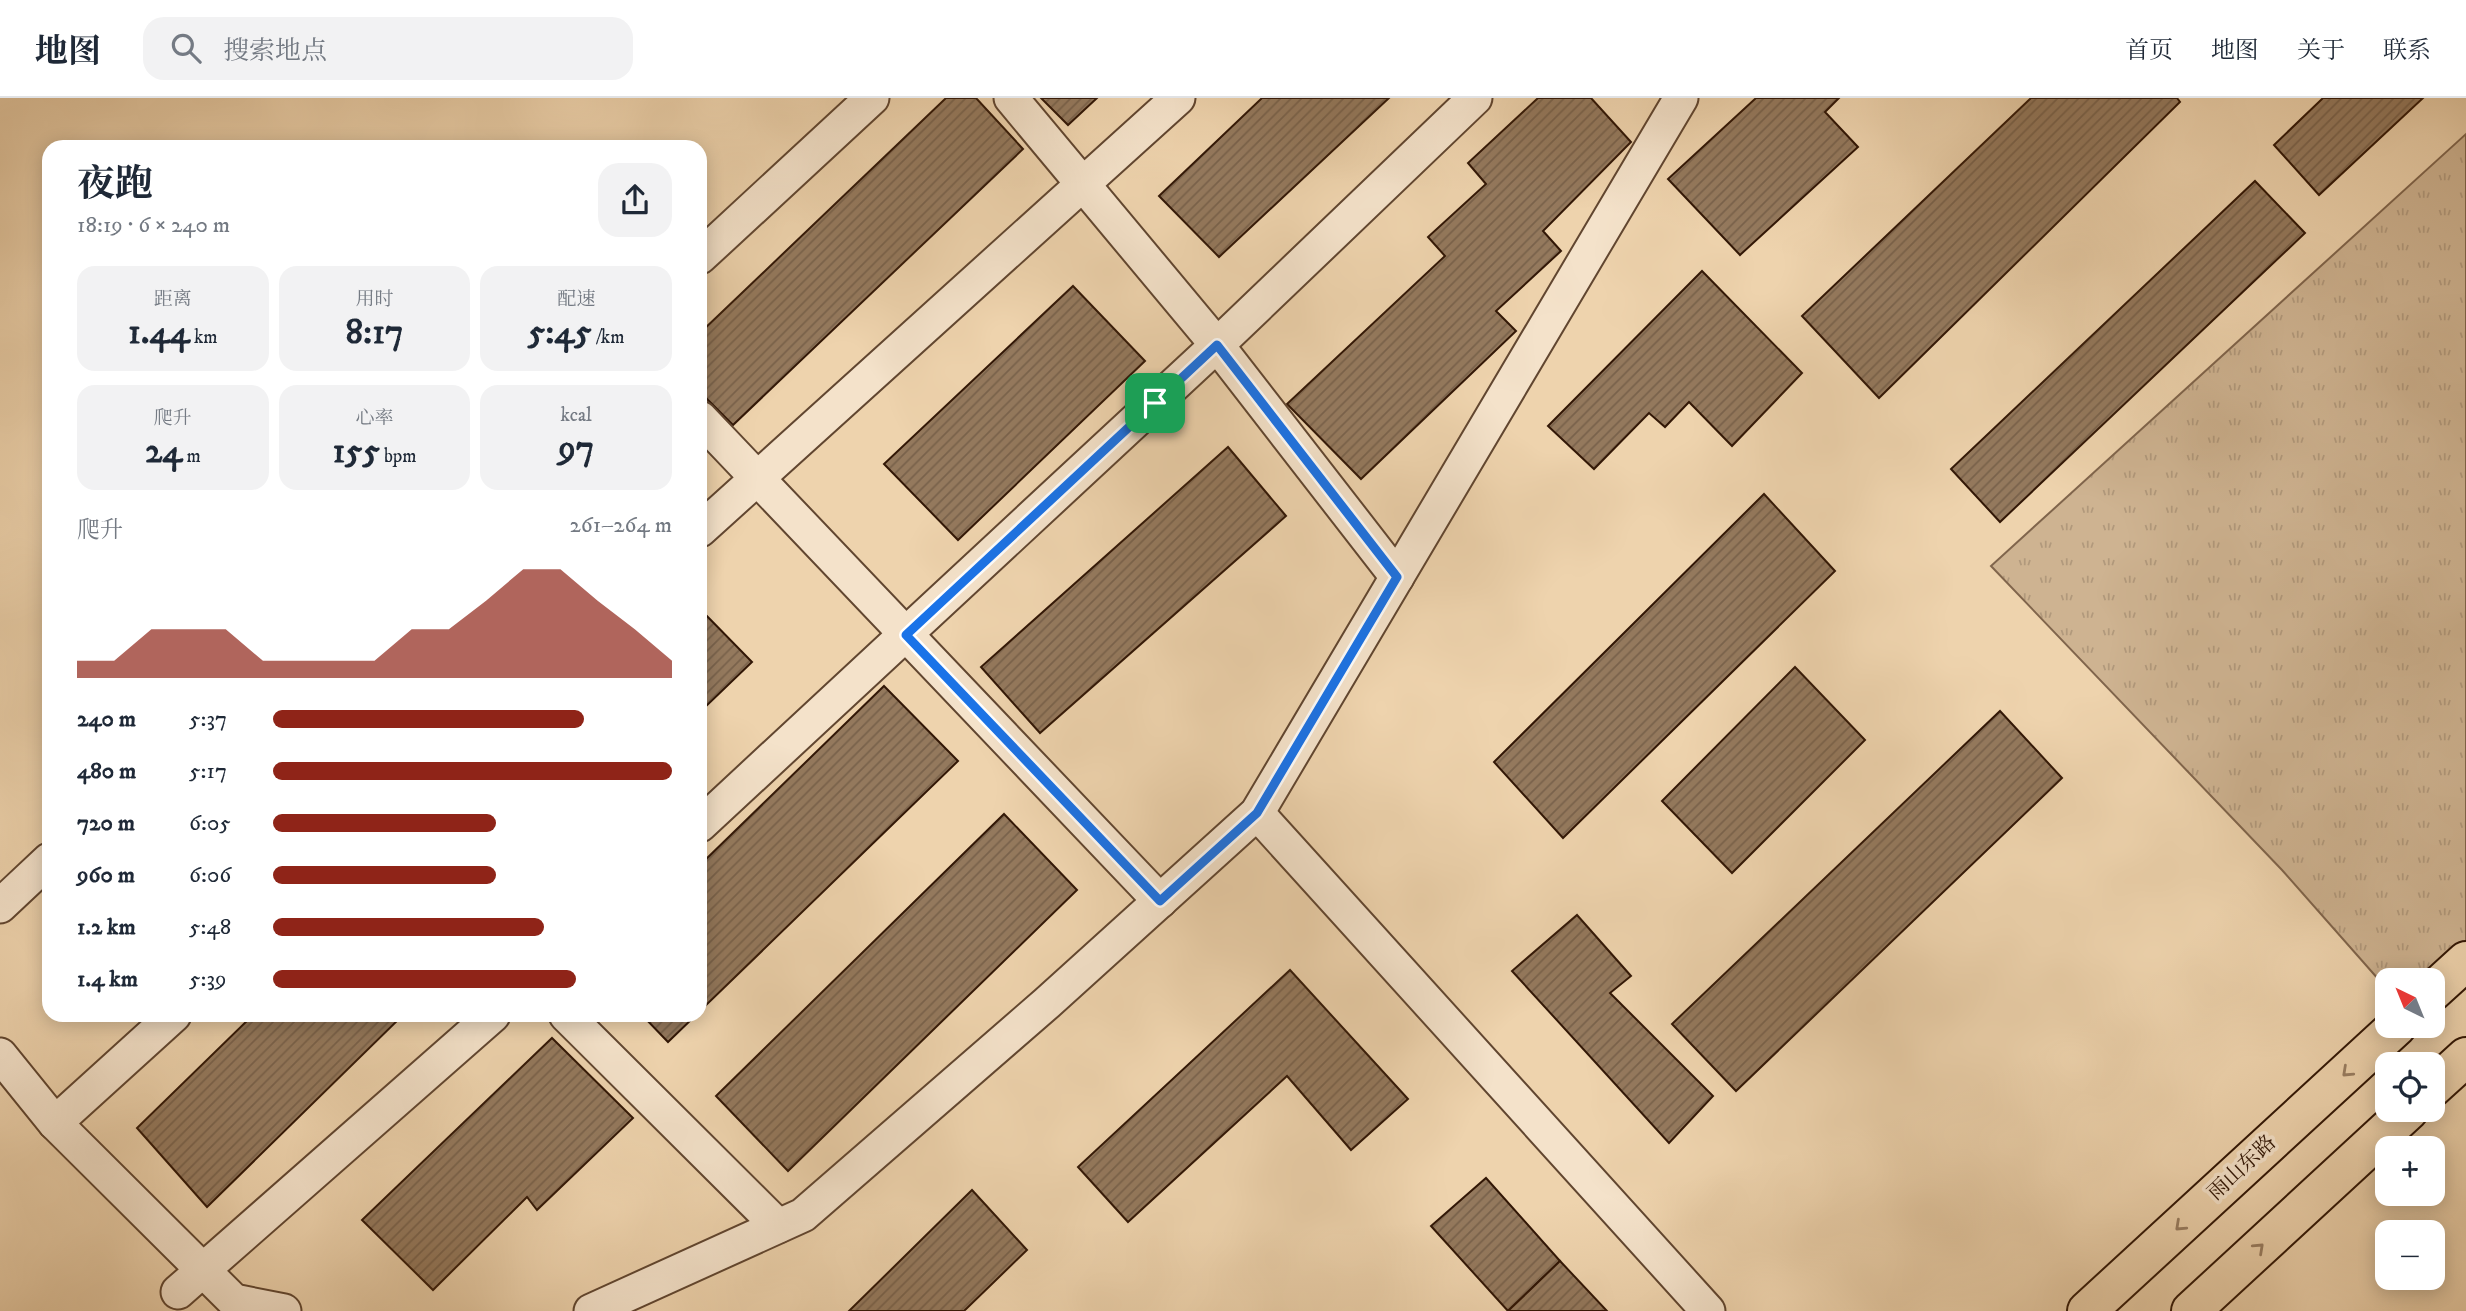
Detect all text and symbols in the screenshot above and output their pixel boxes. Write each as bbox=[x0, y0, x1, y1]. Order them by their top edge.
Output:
search box bbox=[143, 17, 633, 80]
icon: search bbox=[167, 29, 205, 67]
text: 地图 bbox=[35, 32, 101, 73]
text: 搜索地点 bbox=[223, 35, 327, 68]
text: 首页 bbox=[2125, 36, 2173, 66]
text: 地图 bbox=[2211, 36, 2259, 66]
text: 关于 bbox=[2297, 36, 2345, 66]
text: 联系 bbox=[2383, 36, 2431, 66]
text: 夜跑 bbox=[77, 161, 153, 209]
button: share bbox=[598, 163, 672, 237]
text: 18:19 · 6 × 240 m bbox=[77, 211, 230, 240]
text: 距离 bbox=[154, 288, 192, 311]
text: 用时 bbox=[355, 288, 394, 311]
text: 配速 bbox=[557, 288, 595, 311]
text: 1.44 bbox=[128, 311, 190, 355]
text: 8:17 bbox=[346, 311, 403, 355]
text: 5:45 bbox=[528, 311, 592, 355]
text: km bbox=[190, 326, 218, 349]
text: /km bbox=[592, 326, 625, 349]
pin bbox=[1125, 373, 1185, 433]
icon: arrive bbox=[1136, 384, 1174, 422]
text: kcal bbox=[561, 404, 592, 427]
text: 爬升 bbox=[154, 407, 192, 430]
text: 心率 bbox=[355, 407, 394, 430]
text: 97 bbox=[558, 427, 594, 471]
text: 24 bbox=[145, 430, 182, 474]
text: 155 bbox=[332, 430, 380, 474]
text: m bbox=[182, 445, 201, 468]
text: bpm bbox=[380, 445, 417, 468]
text: 261–264 m bbox=[570, 511, 672, 540]
text: 爬升 bbox=[77, 516, 123, 545]
text: 240 m bbox=[77, 705, 136, 734]
text: 5:37 bbox=[189, 705, 227, 734]
text: 480 m bbox=[77, 757, 136, 786]
text: 5:17 bbox=[189, 757, 227, 786]
text: 720 m bbox=[77, 809, 135, 838]
text: 6:05 bbox=[189, 809, 231, 838]
text: 960 m bbox=[77, 861, 135, 890]
text: 6:06 bbox=[189, 861, 231, 890]
text: 1.2 km bbox=[77, 913, 136, 942]
text: 5:48 bbox=[189, 913, 231, 942]
text: 1.4 km bbox=[77, 965, 138, 994]
text: 5:39 bbox=[189, 965, 227, 994]
north arrow bbox=[2375, 968, 2445, 1038]
map controls bbox=[2375, 968, 2445, 1290]
button: locate bbox=[2375, 1052, 2445, 1122]
one-way arrow bbox=[2342, 1063, 2355, 1076]
street label: 雨山东路 bbox=[2202, 1130, 2282, 1206]
button: + bbox=[2375, 1136, 2445, 1206]
one-way arrow bbox=[2175, 1218, 2188, 1230]
button: − bbox=[2375, 1220, 2445, 1290]
one-way arrow bbox=[2251, 1244, 2264, 1256]

